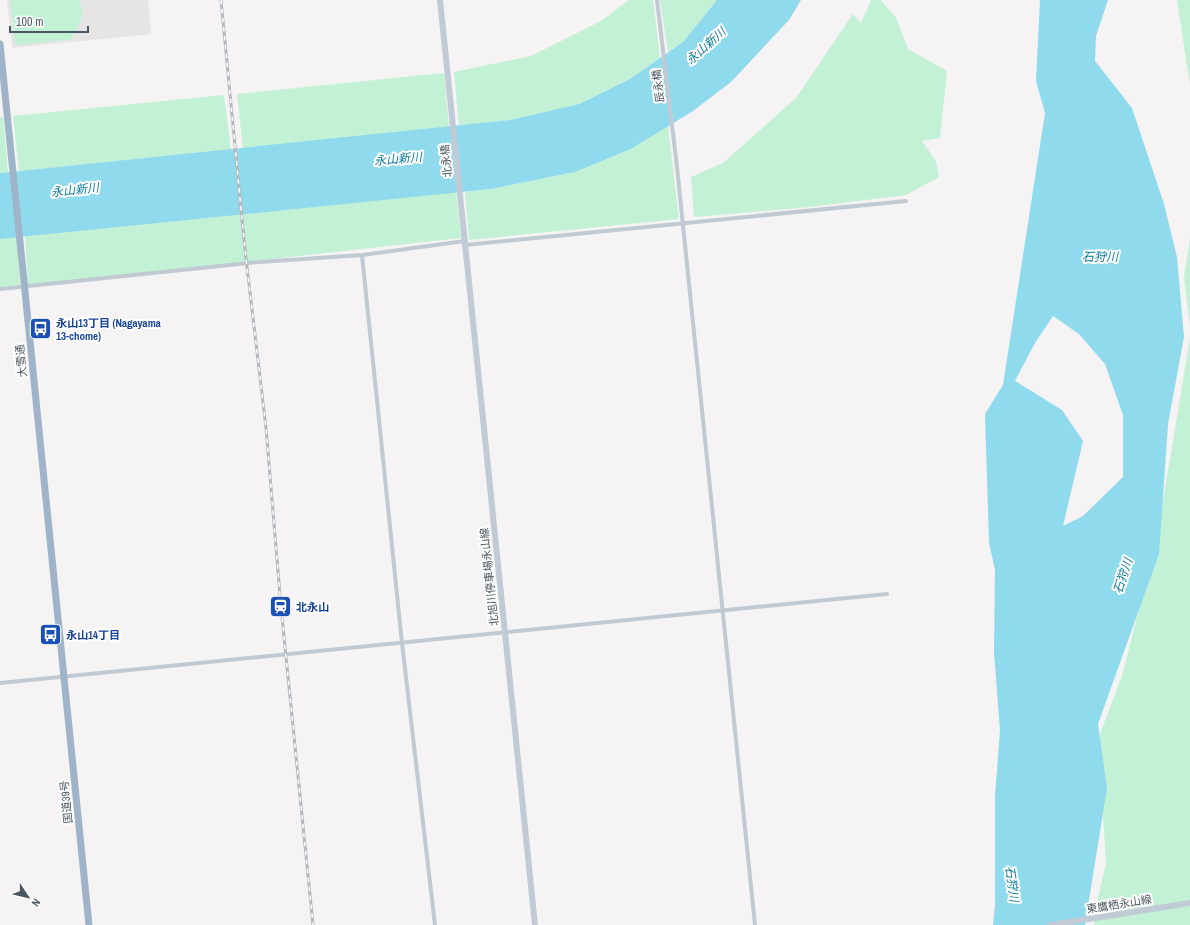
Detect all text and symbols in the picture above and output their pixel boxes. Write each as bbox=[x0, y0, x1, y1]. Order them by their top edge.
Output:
scale bar bbox=[10, 8, 88, 34]
text: 100 m bbox=[16, 14, 43, 30]
water label: 永山新川 bbox=[683, 23, 731, 68]
street label: 辰永橋 bbox=[649, 69, 667, 103]
street label: 北永橋 bbox=[437, 144, 455, 178]
water label: 永山新川 bbox=[373, 149, 425, 169]
water label: 永山新川 bbox=[50, 179, 102, 200]
water label: 石狩川 bbox=[1082, 249, 1120, 265]
bus stop icon: 永山13丁目 (Nagayama 13-chome) bbox=[28, 316, 54, 342]
place label: 永山13丁目 (Nagayama 13-chome) bbox=[56, 316, 161, 343]
street label: 大雪通 bbox=[12, 344, 30, 378]
street label: 北旭川停車場永山線 bbox=[477, 527, 501, 627]
water label: 石狩川 bbox=[1110, 555, 1137, 596]
station icon: 北永山 bbox=[268, 594, 294, 620]
place label: 北永山 bbox=[296, 600, 329, 614]
bus stop icon: 永山14丁目 bbox=[38, 622, 64, 648]
place label: 永山14丁目 bbox=[66, 628, 120, 642]
street label: 国道39号 bbox=[57, 780, 75, 824]
water label: 石狩川 bbox=[1002, 865, 1023, 905]
north arrow bbox=[8, 877, 48, 917]
street label: 東鷹栖永山線 bbox=[1085, 892, 1153, 916]
text: N bbox=[29, 896, 44, 909]

